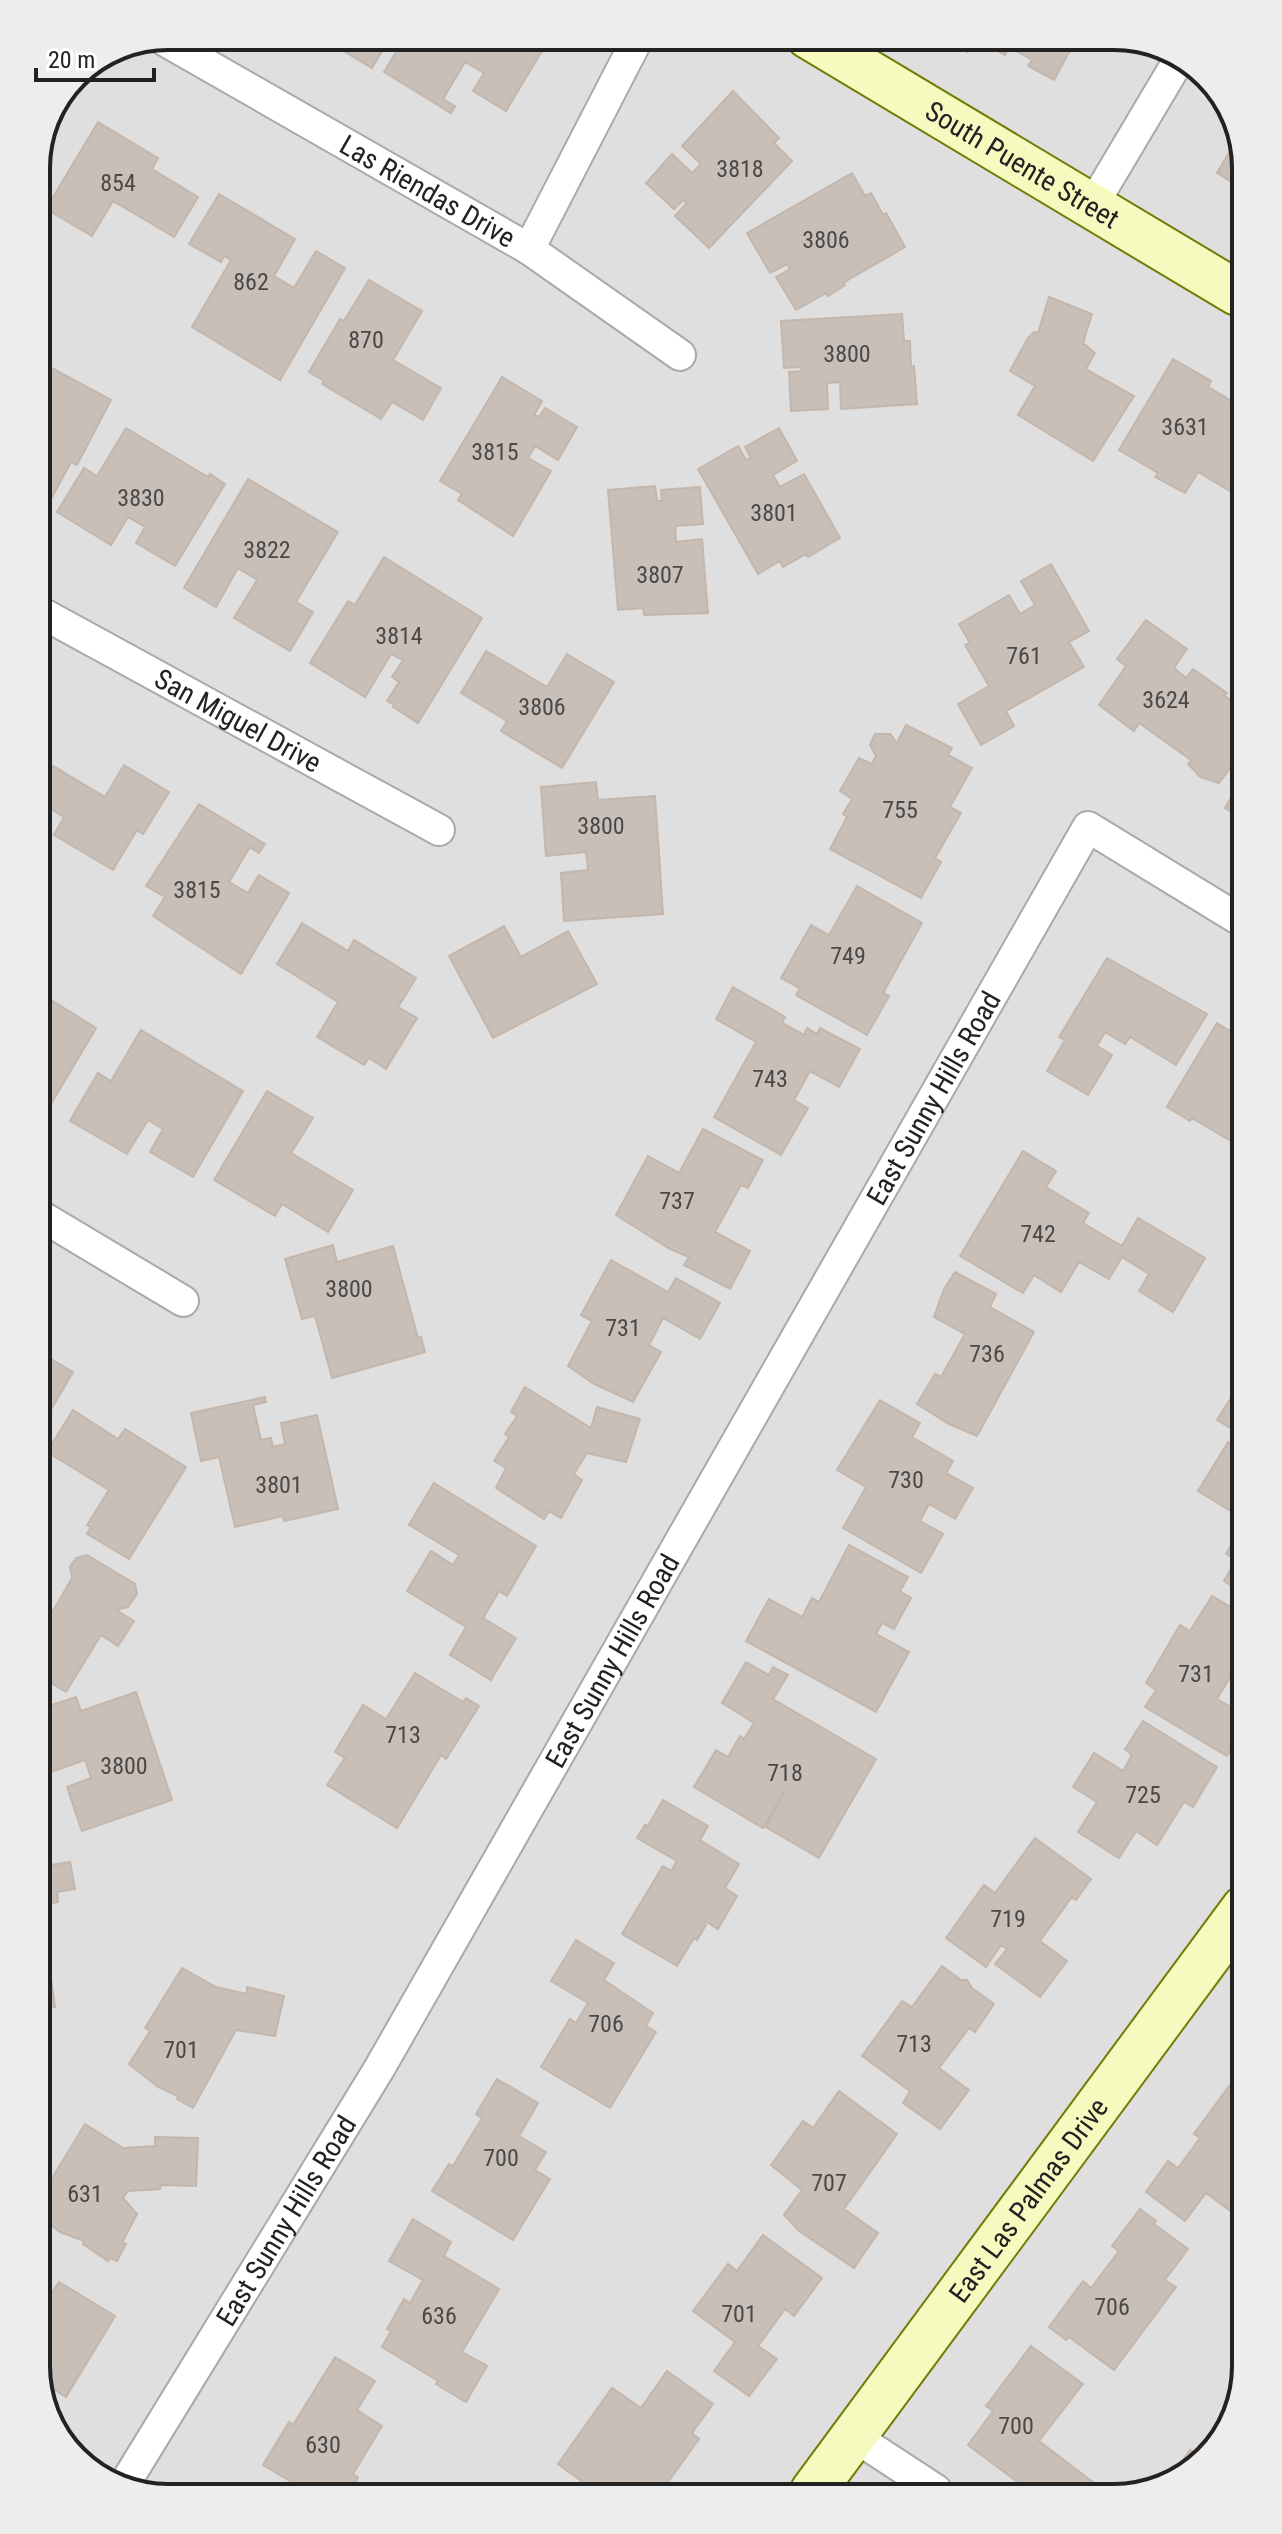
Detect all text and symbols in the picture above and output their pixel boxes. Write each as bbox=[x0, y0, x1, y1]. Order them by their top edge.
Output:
scale bar bbox=[36, 32, 154, 82]
text: 20 m bbox=[48, 46, 95, 74]
street label: South Puente Street bbox=[919, 94, 1125, 236]
street label: Las Riendas Drive bbox=[334, 128, 521, 254]
house number: 3818 bbox=[716, 155, 764, 183]
house number: 854 bbox=[100, 169, 136, 197]
house number: 3806 bbox=[802, 226, 850, 254]
house number: 862 bbox=[233, 268, 269, 296]
house number: 870 bbox=[348, 326, 384, 354]
house number: 3800 bbox=[823, 340, 871, 368]
house number: 3631 bbox=[1161, 413, 1209, 441]
house number: 3815 bbox=[471, 438, 519, 466]
house number: 3830 bbox=[117, 484, 165, 512]
house number: 3801 bbox=[750, 499, 798, 527]
house number: 3822 bbox=[243, 536, 291, 564]
house number: 3807 bbox=[636, 561, 684, 589]
house number: 3814 bbox=[375, 622, 423, 650]
house number: 761 bbox=[1006, 642, 1042, 670]
street label: San Miguel Drive bbox=[149, 662, 327, 779]
house number: 3624 bbox=[1142, 686, 1190, 714]
house number: 3806 bbox=[518, 693, 566, 721]
house number: 755 bbox=[882, 796, 918, 824]
house number: 3800 bbox=[577, 812, 625, 840]
house number: 3815 bbox=[173, 876, 221, 904]
house number: 749 bbox=[830, 942, 866, 970]
street label: East Sunny Hills Road bbox=[860, 986, 1008, 1211]
house number: 743 bbox=[752, 1065, 788, 1093]
house number: 737 bbox=[659, 1187, 695, 1215]
house number: 742 bbox=[1020, 1220, 1056, 1248]
house number: 3800 bbox=[325, 1275, 373, 1303]
house number: 731 bbox=[605, 1314, 641, 1342]
house number: 736 bbox=[969, 1340, 1005, 1368]
house number: 730 bbox=[888, 1466, 924, 1494]
house number: 3801 bbox=[255, 1471, 303, 1499]
street label: East Sunny Hills Road bbox=[539, 1548, 686, 1774]
house number: 731 bbox=[1178, 1660, 1214, 1688]
house number: 713 bbox=[385, 1721, 421, 1749]
house number: 3800 bbox=[100, 1752, 148, 1780]
house number: 718 bbox=[767, 1759, 803, 1787]
house number: 725 bbox=[1125, 1781, 1161, 1809]
house number: 719 bbox=[990, 1905, 1026, 1933]
house number: 706 bbox=[588, 2010, 624, 2038]
house number: 713 bbox=[896, 2030, 932, 2058]
house number: 701 bbox=[163, 2036, 199, 2064]
street label: East Las Palmas Drive bbox=[942, 2092, 1115, 2309]
street label: East Sunny Hills Road bbox=[210, 2110, 363, 2332]
house number: 700 bbox=[483, 2144, 519, 2172]
house number: 707 bbox=[811, 2169, 847, 2197]
house number: 631 bbox=[67, 2180, 103, 2208]
house number: 706 bbox=[1094, 2293, 1130, 2321]
house number: 701 bbox=[721, 2300, 757, 2328]
house number: 636 bbox=[421, 2302, 457, 2330]
house number: 700 bbox=[998, 2412, 1034, 2440]
house number: 630 bbox=[305, 2431, 341, 2459]

